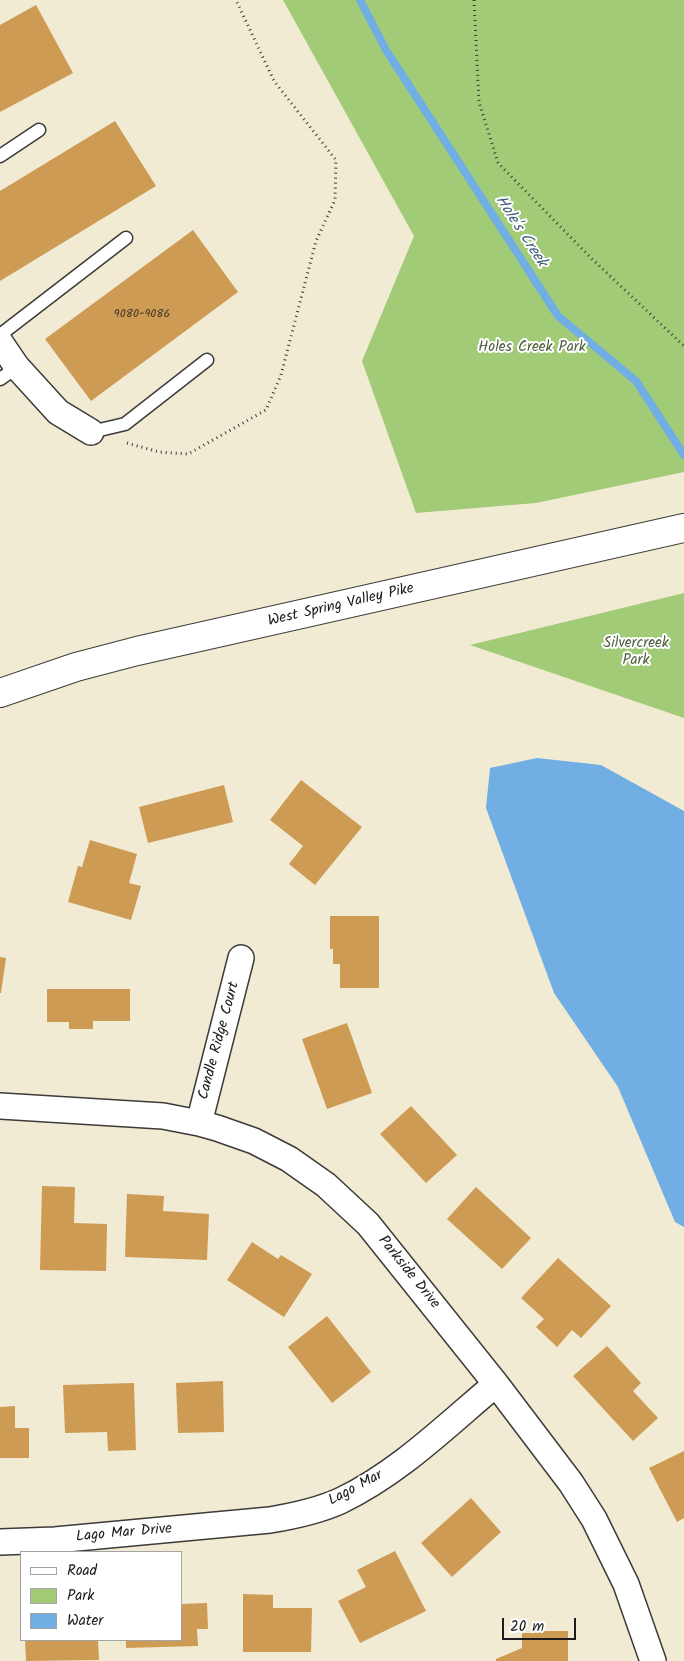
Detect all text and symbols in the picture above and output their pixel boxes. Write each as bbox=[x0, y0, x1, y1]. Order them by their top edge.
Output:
water label: Hole's Creek bbox=[490, 193, 550, 271]
house number: 9080-9086 bbox=[114, 308, 170, 322]
park label: Holes Creek Park bbox=[478, 339, 586, 357]
street label: West Spring Valley Pike bbox=[266, 580, 416, 632]
park label: Silvercreek Park bbox=[603, 635, 669, 670]
street label: Candle Ridge Court bbox=[196, 980, 244, 1102]
street label: Parkside Drive bbox=[373, 1233, 443, 1313]
street label: Lago Mar bbox=[326, 1467, 386, 1511]
street label: Lago Mar Drive bbox=[75, 1521, 173, 1547]
legend bbox=[20, 1551, 182, 1641]
text: Road bbox=[67, 1559, 97, 1583]
text: Park bbox=[67, 1584, 94, 1608]
scale bar bbox=[504, 1608, 578, 1640]
text: Water bbox=[67, 1609, 103, 1633]
text: 20 m bbox=[510, 1615, 544, 1639]

